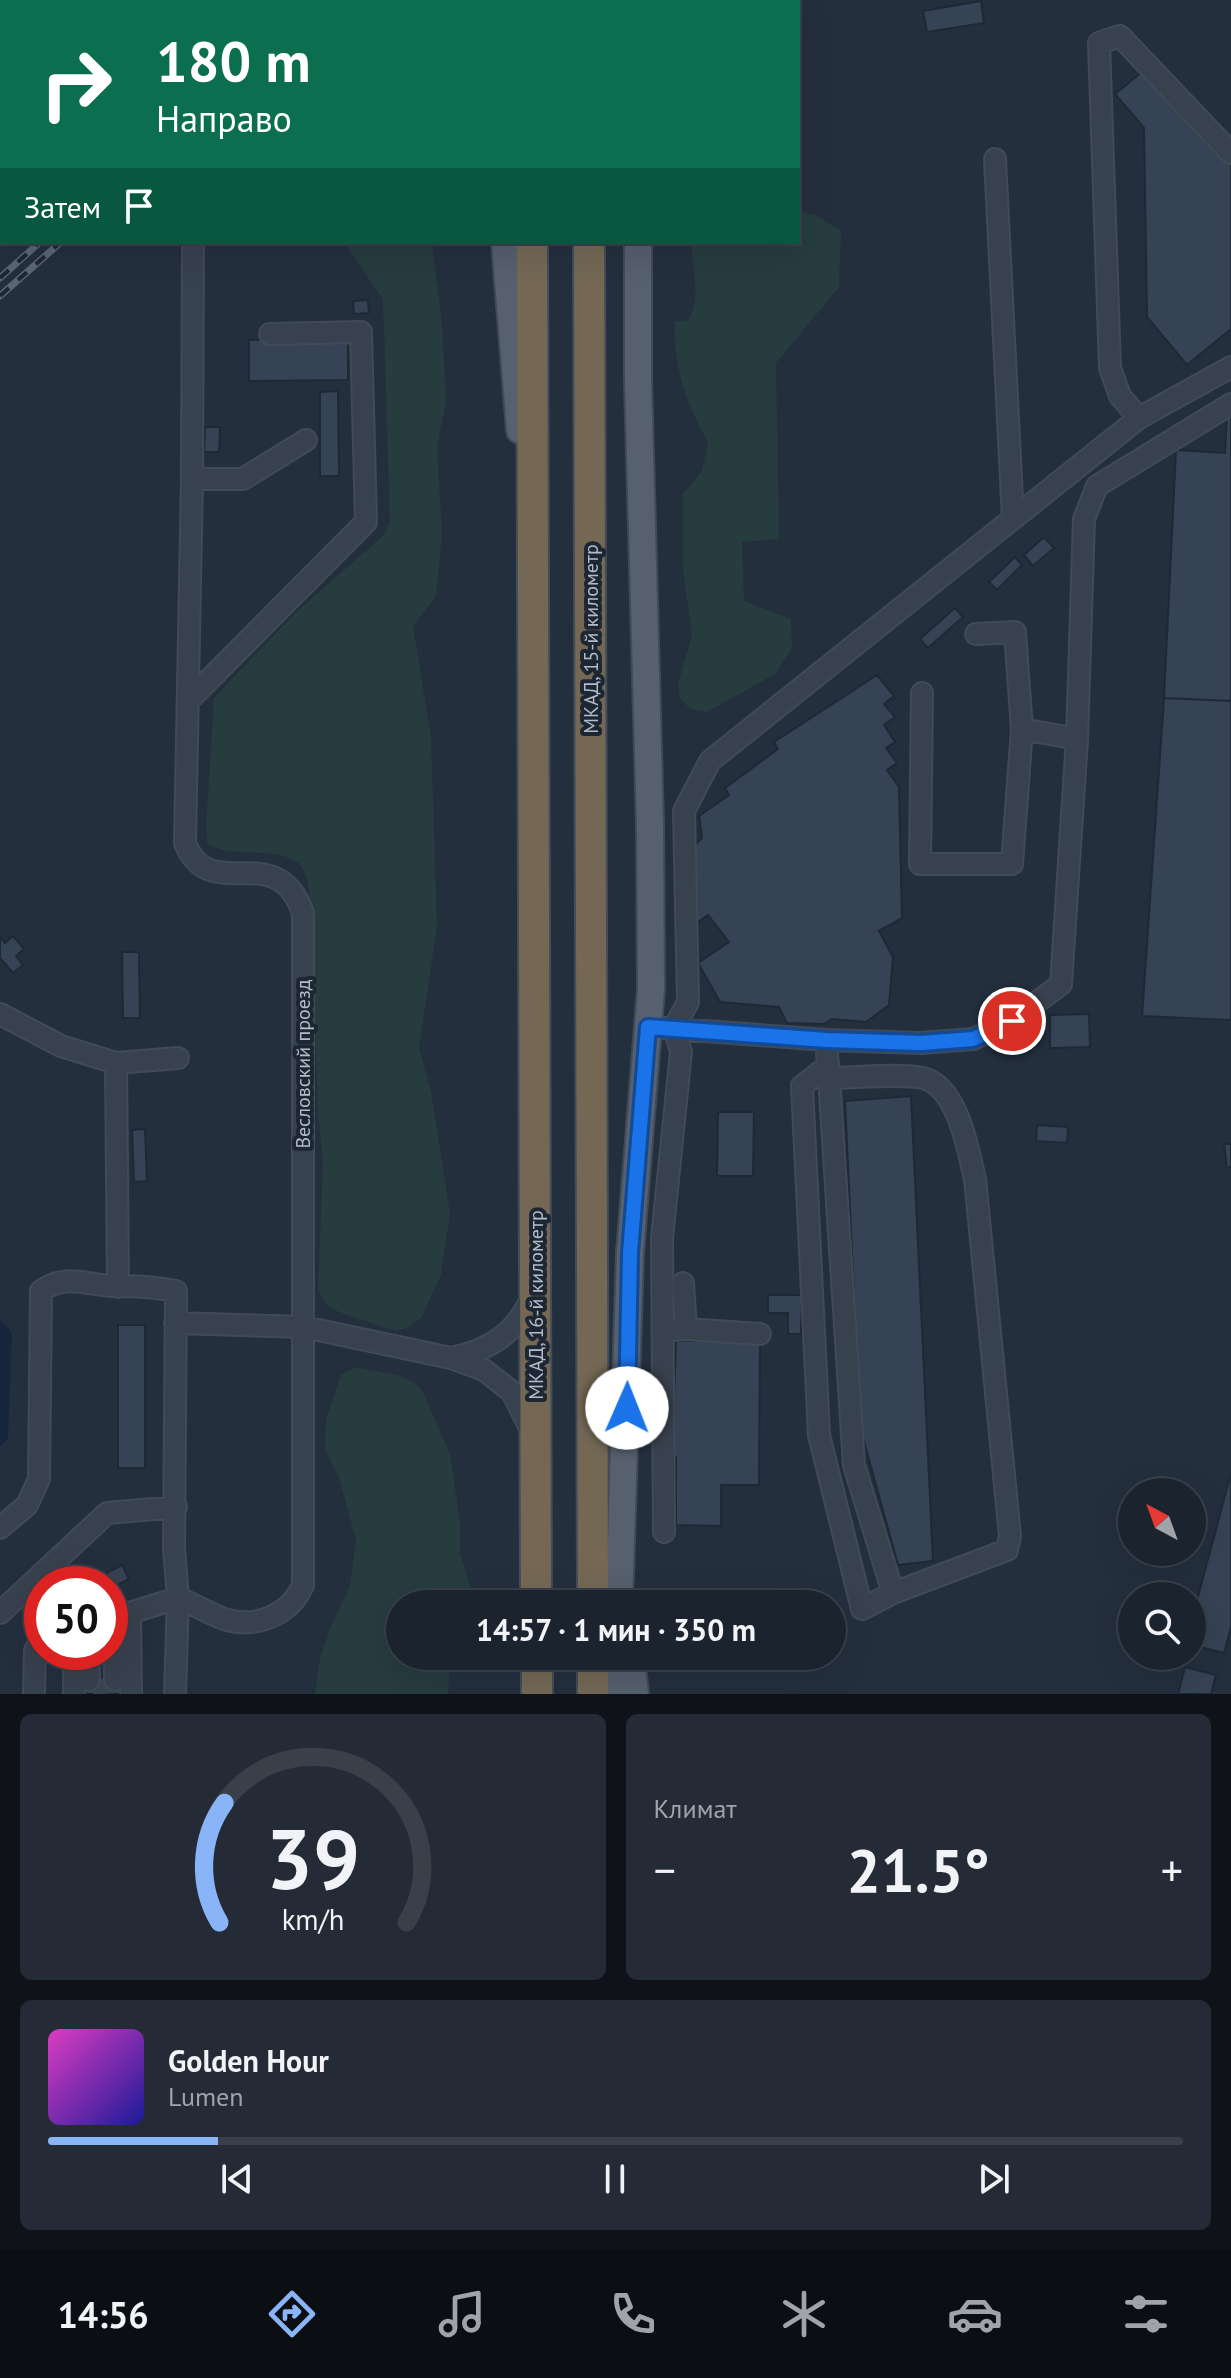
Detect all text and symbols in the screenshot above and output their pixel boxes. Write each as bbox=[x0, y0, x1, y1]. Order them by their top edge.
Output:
text: 180 m bbox=[156, 25, 311, 97]
icon: right bbox=[24, 32, 128, 136]
text: Направо bbox=[156, 95, 292, 142]
icon: arrive bbox=[117, 184, 161, 228]
text: Затем bbox=[24, 187, 101, 226]
street label: МКАД, 15-й километр bbox=[578, 544, 604, 734]
street label: Весловский проезд bbox=[290, 979, 316, 1149]
pin bbox=[978, 987, 1046, 1055]
icon: arrive bbox=[990, 999, 1034, 1043]
street label: МКАД, 16-й километр bbox=[523, 1210, 549, 1400]
position arrow bbox=[585, 1366, 669, 1450]
north arrow bbox=[1118, 1478, 1206, 1566]
map controls bbox=[1118, 1478, 1206, 1670]
speed limit sign: 50 bbox=[24, 1566, 128, 1670]
button: search bbox=[1118, 1582, 1206, 1670]
text: 14:57 · 1 мин · 350 m bbox=[476, 1610, 756, 1649]
text: Климат bbox=[654, 1792, 737, 1825]
text: 39 bbox=[266, 1804, 360, 1912]
text: 21.5° bbox=[847, 1831, 990, 1909]
text: − bbox=[654, 1841, 676, 1898]
text: + bbox=[1161, 1841, 1183, 1898]
text: km/h bbox=[281, 1901, 344, 1938]
text: Golden Hour bbox=[168, 2041, 329, 2080]
text: Lumen bbox=[168, 2080, 243, 2113]
icon: previous bbox=[215, 2157, 259, 2201]
icon: pause bbox=[593, 2157, 637, 2201]
icon: next bbox=[972, 2157, 1016, 2201]
icon: directions bbox=[264, 2286, 320, 2342]
icon: music bbox=[434, 2286, 490, 2342]
icon: phone bbox=[605, 2286, 661, 2342]
icon: climate bbox=[776, 2286, 832, 2342]
icon: car bbox=[947, 2286, 1003, 2342]
icon: filters bbox=[1118, 2286, 1174, 2342]
text: 14:56 bbox=[57, 2291, 149, 2338]

